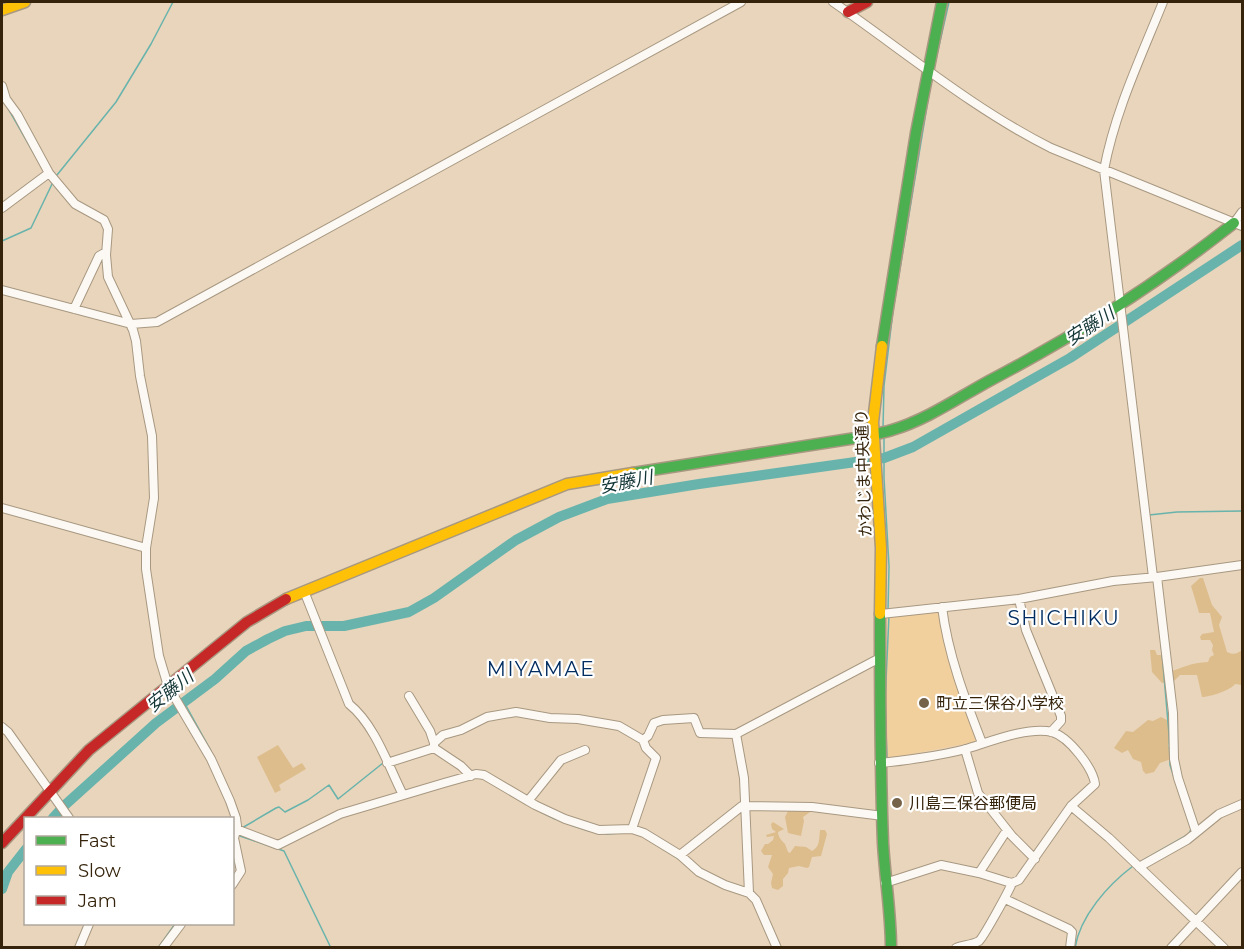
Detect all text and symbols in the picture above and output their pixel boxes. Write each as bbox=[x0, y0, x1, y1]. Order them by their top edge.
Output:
water label: 安藤川 bbox=[1061, 301, 1120, 350]
street label: かわじま中央通り bbox=[852, 409, 875, 537]
water label: 安藤川 bbox=[597, 466, 657, 498]
district label: SHICHIKU bbox=[1008, 606, 1120, 630]
district label: MIYAMAE bbox=[487, 657, 595, 681]
water label: 安藤川 bbox=[142, 664, 199, 717]
place label: 町立三保谷小学校 bbox=[936, 694, 1064, 713]
marker: 町立三保谷小学校 bbox=[917, 696, 931, 710]
place label: 川島三保谷郵便局 bbox=[909, 794, 1037, 813]
marker: 川島三保谷郵便局 bbox=[890, 796, 904, 810]
legend bbox=[24, 817, 234, 925]
text: Fast bbox=[78, 830, 116, 852]
text: Slow bbox=[78, 860, 121, 882]
text: Jam bbox=[77, 890, 117, 912]

